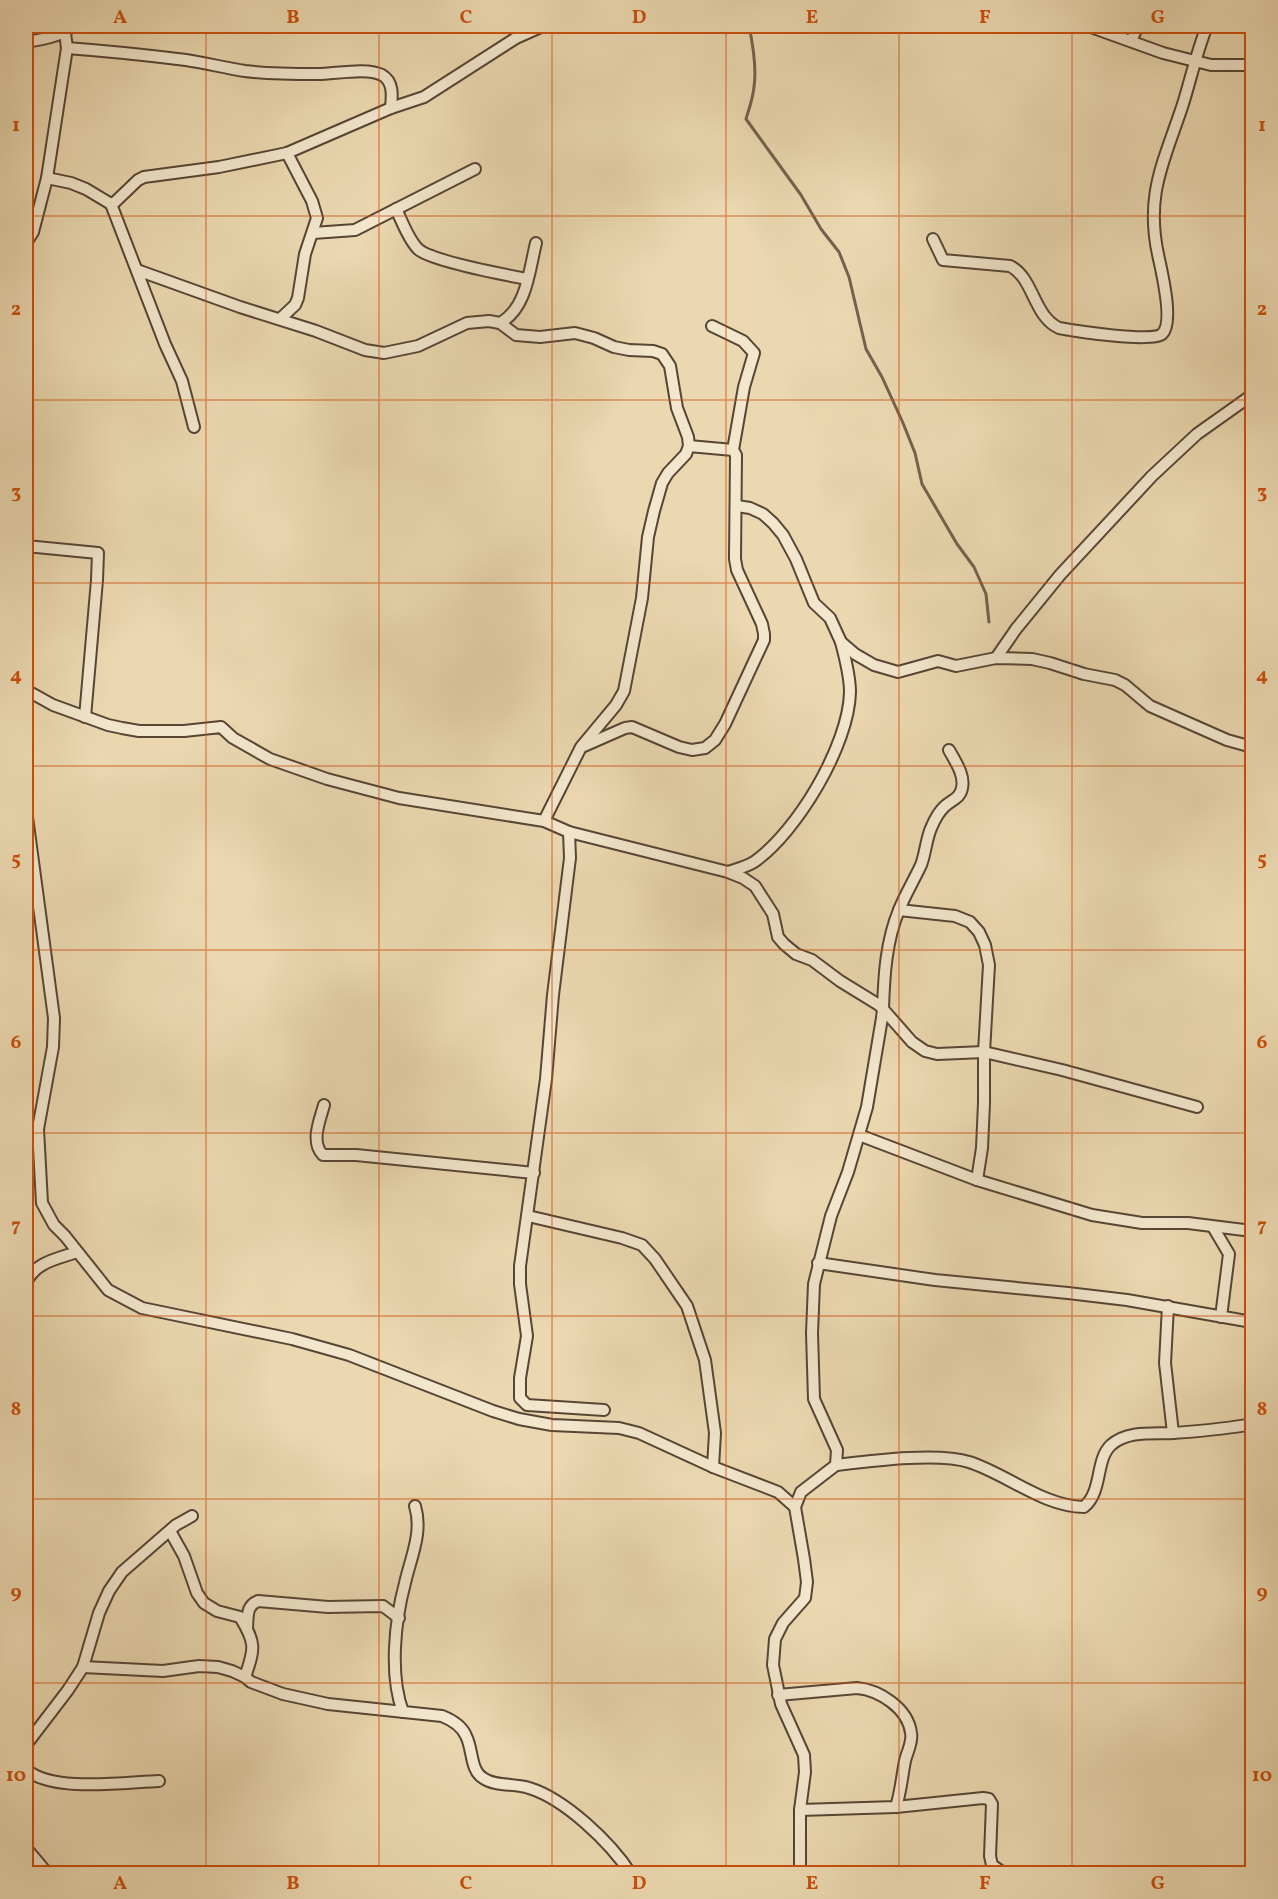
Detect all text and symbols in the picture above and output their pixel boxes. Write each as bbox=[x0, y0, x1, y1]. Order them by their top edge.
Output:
text: A bbox=[113, 4, 127, 32]
text: B bbox=[286, 4, 300, 32]
text: C bbox=[460, 4, 473, 32]
text: D bbox=[632, 4, 646, 32]
text: E bbox=[806, 4, 818, 32]
text: F bbox=[979, 4, 991, 32]
text: G bbox=[1151, 4, 1165, 32]
text: 1 bbox=[12, 112, 20, 140]
text: 1 bbox=[1258, 112, 1266, 140]
text: 2 bbox=[11, 296, 21, 324]
text: 2 bbox=[1257, 296, 1267, 324]
text: 3 bbox=[11, 479, 21, 507]
text: 3 bbox=[1257, 479, 1267, 507]
text: 4 bbox=[10, 662, 22, 690]
text: 4 bbox=[1256, 662, 1268, 690]
text: 5 bbox=[11, 846, 21, 874]
text: 5 bbox=[1257, 846, 1267, 874]
text: 6 bbox=[11, 1029, 22, 1057]
text: 6 bbox=[1257, 1029, 1268, 1057]
text: 7 bbox=[11, 1212, 21, 1240]
text: 7 bbox=[1257, 1212, 1267, 1240]
text: 8 bbox=[11, 1396, 21, 1424]
text: 8 bbox=[1257, 1396, 1267, 1424]
text: 9 bbox=[10, 1579, 22, 1607]
text: 9 bbox=[1256, 1579, 1268, 1607]
text: 10 bbox=[6, 1762, 26, 1790]
text: 10 bbox=[1252, 1762, 1272, 1790]
text: A bbox=[113, 1870, 127, 1898]
text: B bbox=[286, 1870, 300, 1898]
text: C bbox=[460, 1870, 473, 1898]
text: D bbox=[632, 1870, 646, 1898]
text: E bbox=[806, 1870, 818, 1898]
text: F bbox=[979, 1870, 991, 1898]
text: G bbox=[1151, 1870, 1165, 1898]

